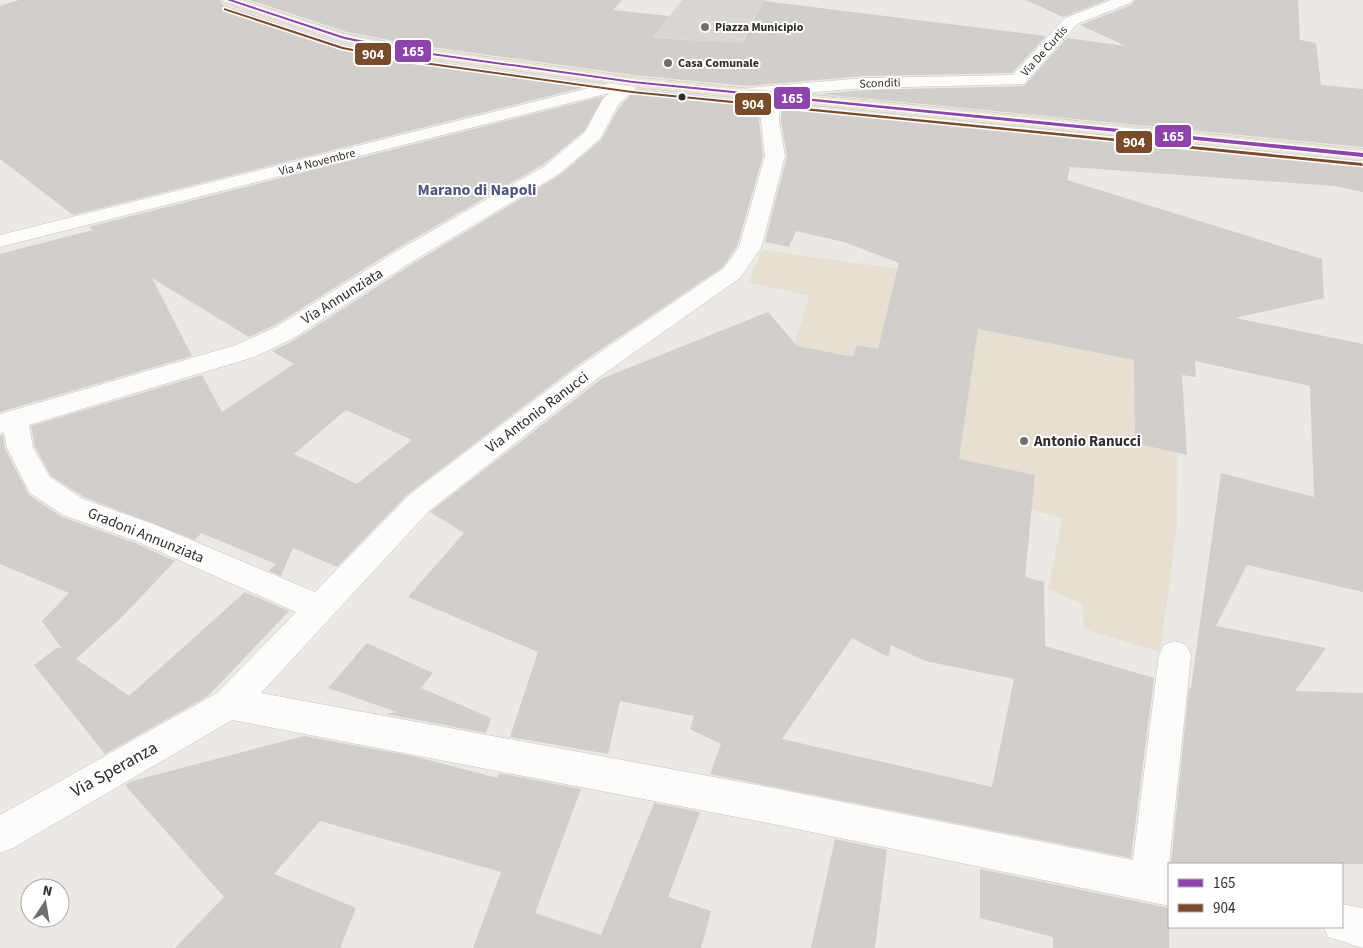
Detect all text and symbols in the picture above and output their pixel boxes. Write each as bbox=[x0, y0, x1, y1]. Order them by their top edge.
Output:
place label: Piazza Municipio bbox=[715, 19, 804, 36]
marker: Piazza Municipio bbox=[699, 21, 711, 33]
street label: Via De Curtis bbox=[1017, 22, 1072, 80]
line badge: 165 bbox=[394, 39, 432, 63]
line badge: 904 bbox=[354, 42, 392, 66]
text: 165 bbox=[402, 42, 424, 62]
text: 904 bbox=[362, 45, 385, 65]
place label: Casa Comunale bbox=[678, 55, 759, 72]
marker: Casa Comunale bbox=[662, 57, 674, 69]
street label: Sconditi bbox=[859, 74, 901, 93]
line badge: 165 bbox=[773, 86, 811, 110]
text: 165 bbox=[781, 89, 803, 109]
unlabelled marker bbox=[677, 92, 687, 102]
line badge: 904 bbox=[734, 92, 772, 116]
text: 904 bbox=[742, 95, 765, 115]
line badge: 165 bbox=[1154, 124, 1192, 148]
text: 165 bbox=[1162, 127, 1184, 147]
line badge: 904 bbox=[1115, 130, 1153, 154]
text: 904 bbox=[1123, 133, 1146, 153]
street label: Via 4 Novembre bbox=[277, 145, 357, 180]
district label: Marano di Napoli bbox=[417, 179, 537, 201]
street label: Via Annunziata bbox=[297, 263, 387, 330]
street label: Via Antonio Ranucci bbox=[482, 367, 593, 458]
place label: Antonio Ranucci bbox=[1033, 431, 1141, 452]
marker: Antonio Ranucci bbox=[1018, 435, 1030, 447]
street label: Gradoni Annunziata bbox=[85, 503, 207, 568]
street label: Via Speranza bbox=[66, 735, 162, 804]
legend bbox=[1168, 863, 1343, 928]
text: 165 bbox=[1213, 873, 1235, 894]
north arrow bbox=[20, 878, 70, 928]
text: N bbox=[41, 881, 54, 902]
text: 904 bbox=[1213, 898, 1236, 919]

